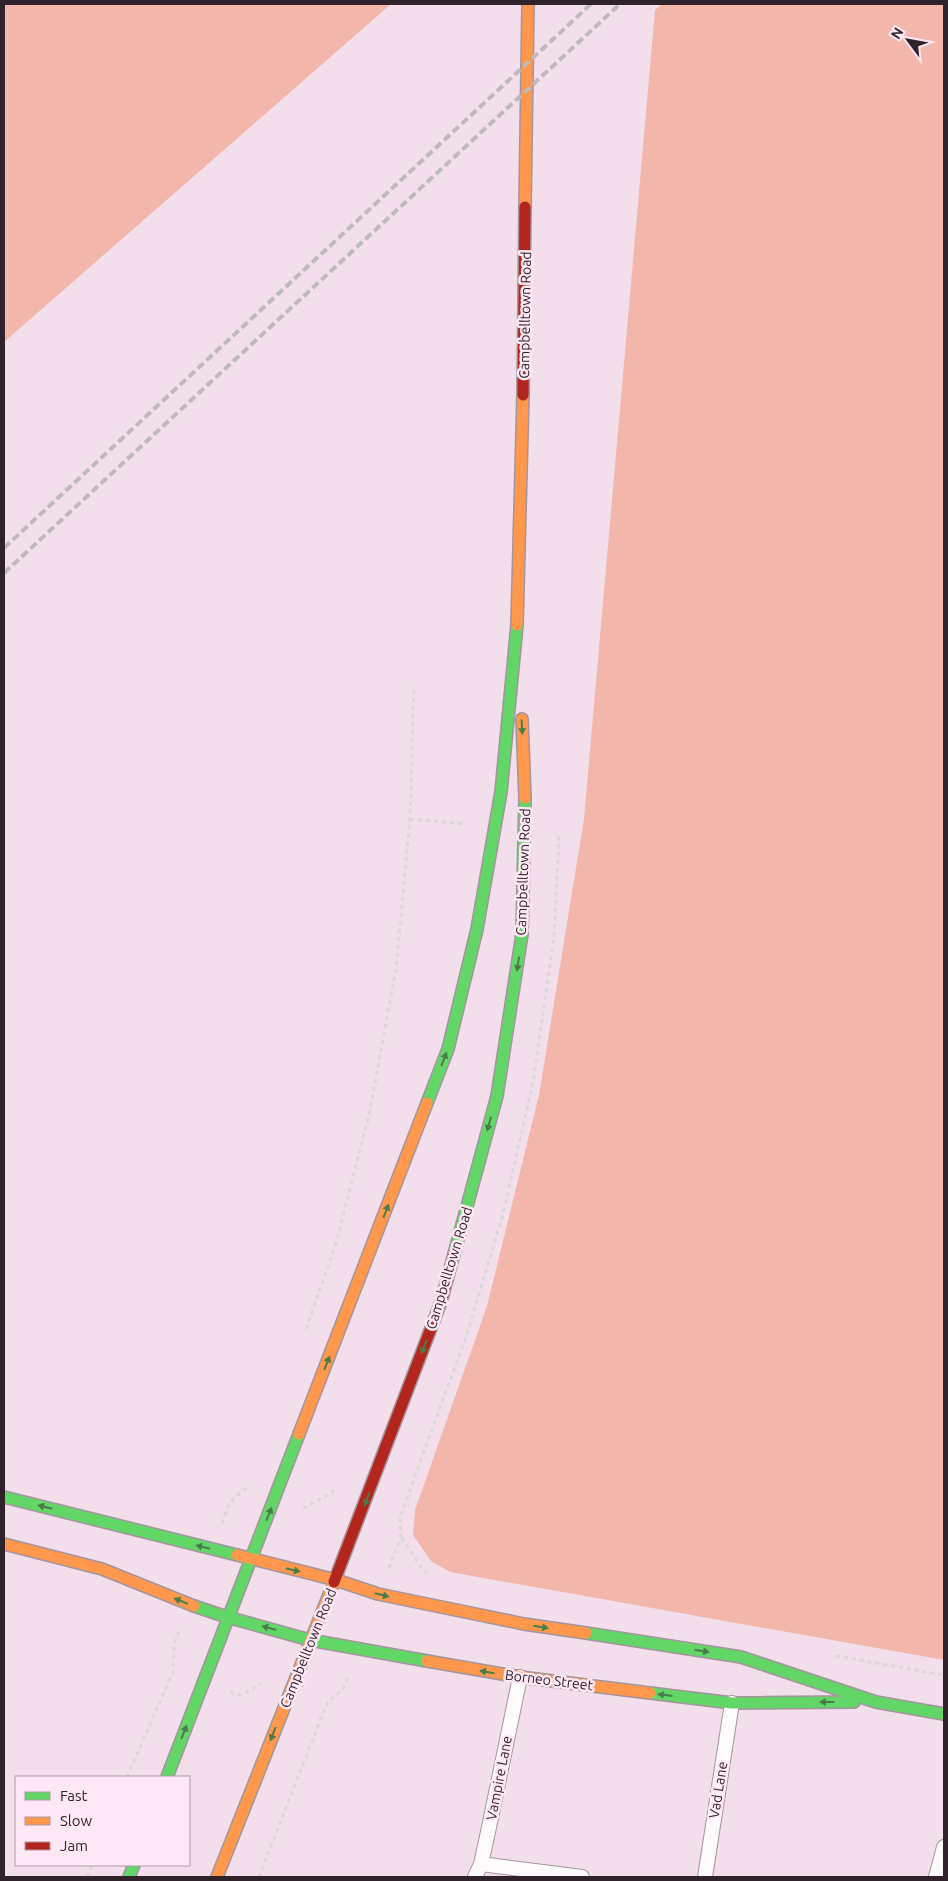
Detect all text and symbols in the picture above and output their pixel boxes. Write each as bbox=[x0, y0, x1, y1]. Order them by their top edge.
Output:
north arrow bbox=[883, 15, 933, 65]
text: N bbox=[887, 24, 907, 42]
street label: Campbelltown Road bbox=[516, 251, 534, 379]
one-way arrow bbox=[519, 719, 527, 735]
street label: Campbelltown Road bbox=[513, 808, 533, 936]
one-way arrow bbox=[513, 956, 521, 972]
one-way arrow bbox=[441, 1052, 448, 1067]
one-way arrow bbox=[485, 1117, 493, 1132]
one-way arrow bbox=[382, 1203, 390, 1218]
street label: Campbelltown Road bbox=[423, 1205, 475, 1331]
one-way arrow bbox=[420, 1340, 428, 1354]
one-way arrow bbox=[324, 1355, 331, 1370]
one-way arrow bbox=[363, 1492, 371, 1507]
one-way arrow bbox=[38, 1503, 53, 1511]
one-way arrow bbox=[265, 1507, 273, 1521]
one-way arrow bbox=[196, 1543, 211, 1551]
one-way arrow bbox=[285, 1566, 300, 1574]
street label: Campbelltown Road bbox=[277, 1586, 339, 1710]
one-way arrow bbox=[374, 1591, 390, 1599]
one-way arrow bbox=[173, 1597, 188, 1605]
one-way arrow bbox=[534, 1623, 550, 1631]
one-way arrow bbox=[261, 1624, 276, 1632]
one-way arrow bbox=[694, 1647, 710, 1655]
one-way arrow bbox=[478, 1667, 494, 1675]
street label: Borneo Street bbox=[504, 1667, 594, 1693]
one-way arrow bbox=[657, 1691, 673, 1699]
one-way arrow bbox=[819, 1698, 835, 1706]
one-way arrow bbox=[180, 1724, 188, 1739]
one-way arrow bbox=[269, 1727, 277, 1742]
street label: Vampire Lane bbox=[483, 1734, 515, 1822]
street label: Vad Lane bbox=[706, 1760, 730, 1820]
legend bbox=[15, 1776, 190, 1866]
text: Fast bbox=[60, 1787, 88, 1804]
text: Slow bbox=[60, 1812, 93, 1829]
text: Jam bbox=[60, 1837, 88, 1854]

